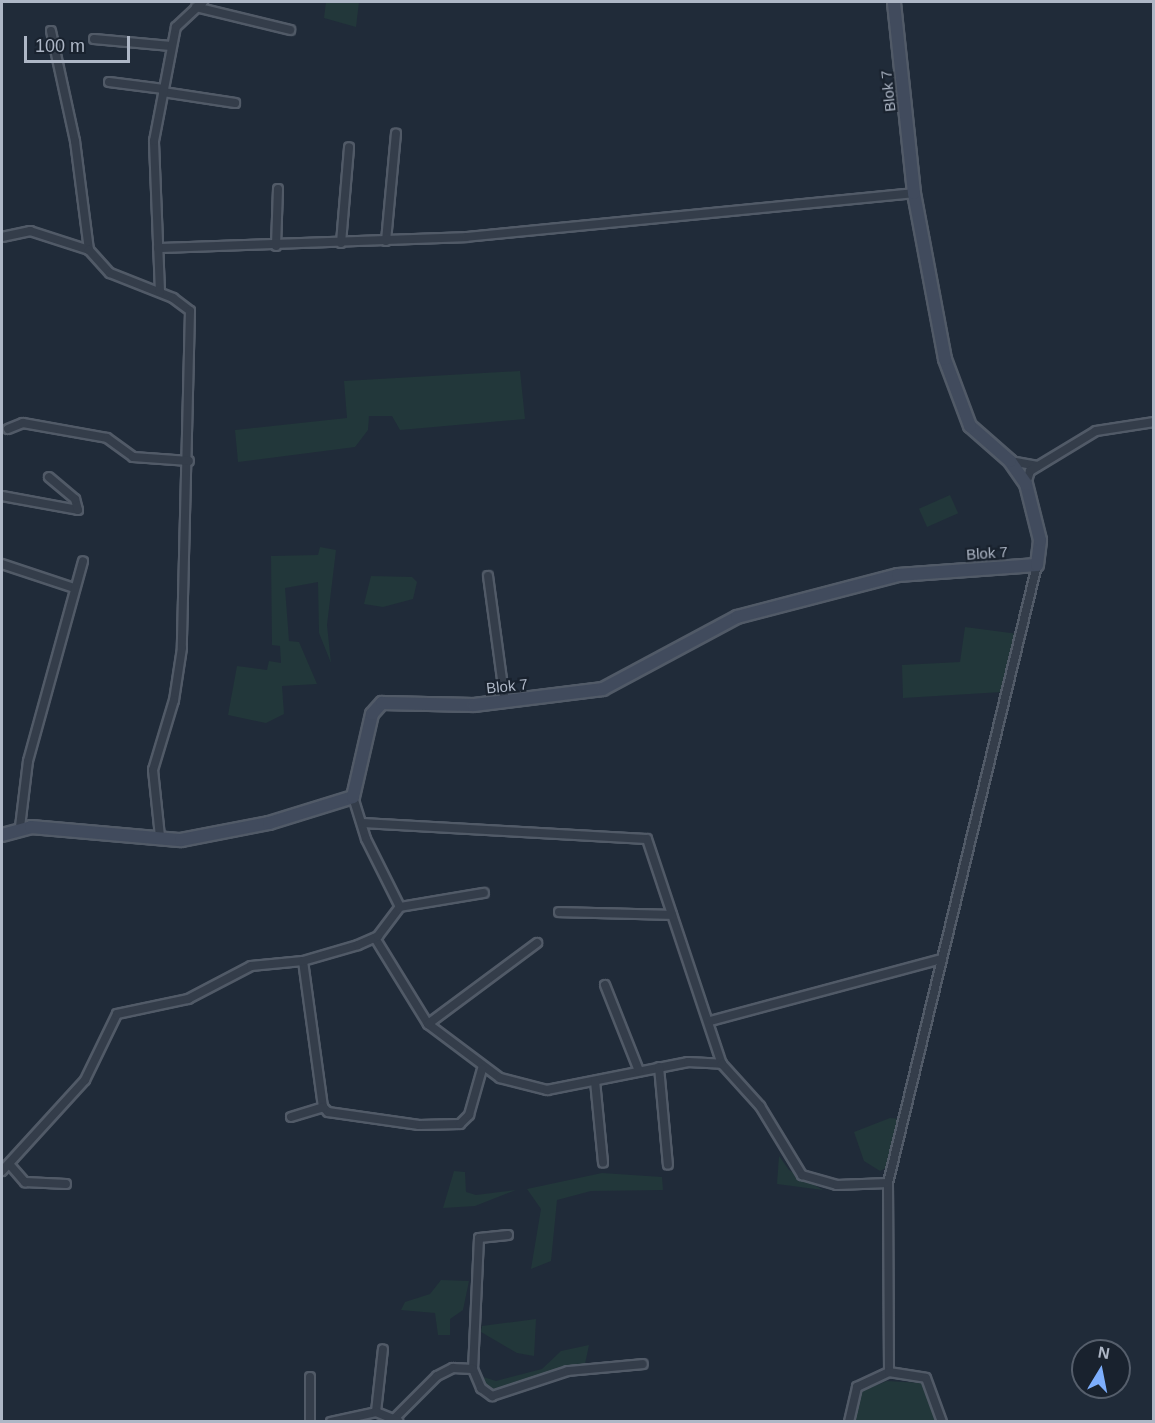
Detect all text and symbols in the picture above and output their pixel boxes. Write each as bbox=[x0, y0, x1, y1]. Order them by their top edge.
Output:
scale bar bbox=[27, 24, 134, 62]
text: 100 m bbox=[35, 36, 85, 56]
street label: Blok 7 bbox=[877, 69, 899, 113]
street label: Blok 7 bbox=[966, 543, 1008, 563]
street label: Blok 7 bbox=[485, 675, 529, 697]
north arrow bbox=[1071, 1339, 1131, 1399]
text: N bbox=[1097, 1343, 1111, 1362]

